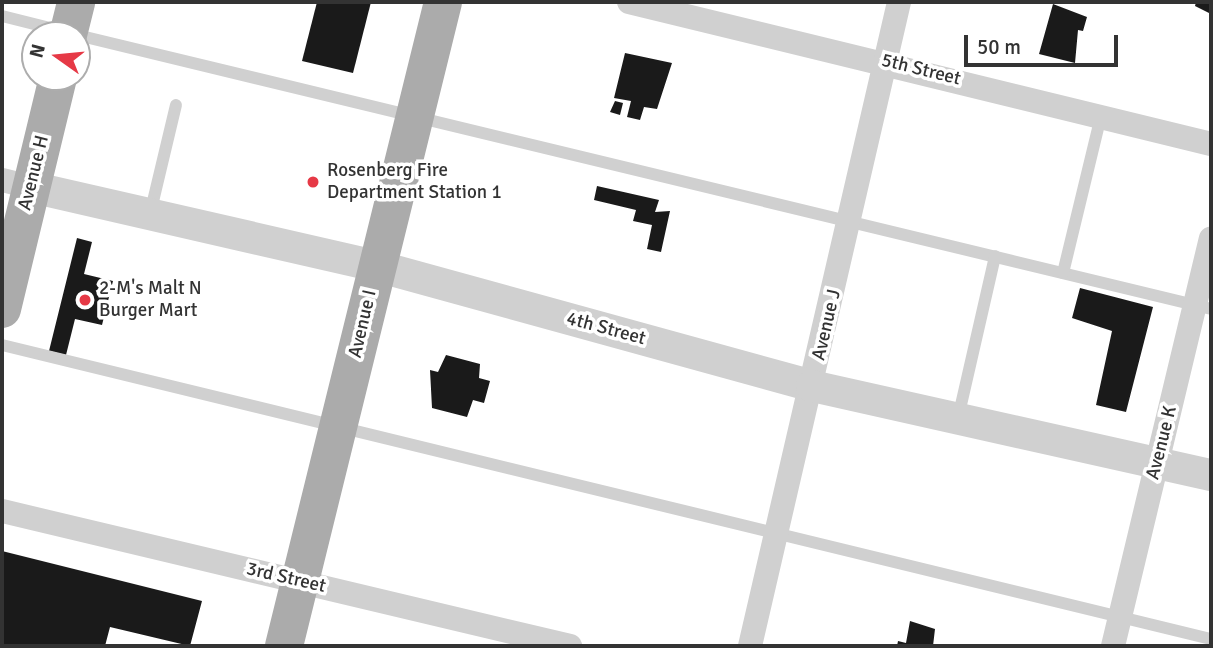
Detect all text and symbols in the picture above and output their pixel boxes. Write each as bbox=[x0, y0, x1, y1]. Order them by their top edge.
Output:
north arrow bbox=[21, 21, 91, 91]
scale bar bbox=[968, 21, 1122, 65]
text: 50 m bbox=[977, 34, 1021, 60]
text: N bbox=[24, 42, 51, 61]
street label: 5th Street bbox=[879, 49, 963, 91]
street label: Avenue H bbox=[14, 133, 54, 213]
place label: Rosenberg Fire Department Station 1 bbox=[327, 160, 502, 204]
marker: Rosenberg Fire Department Station 1 bbox=[305, 174, 321, 190]
place label: 2-M's Malt N Burger Mart bbox=[99, 278, 202, 322]
street label: Avenue J bbox=[808, 287, 846, 363]
street label: Avenue I bbox=[344, 288, 382, 360]
marker: 2-M's Malt N Burger Mart bbox=[77, 292, 93, 308]
street label: 4th Street bbox=[564, 308, 648, 350]
street label: Avenue K bbox=[1142, 404, 1182, 482]
street label: 3rd Street bbox=[244, 558, 328, 598]

